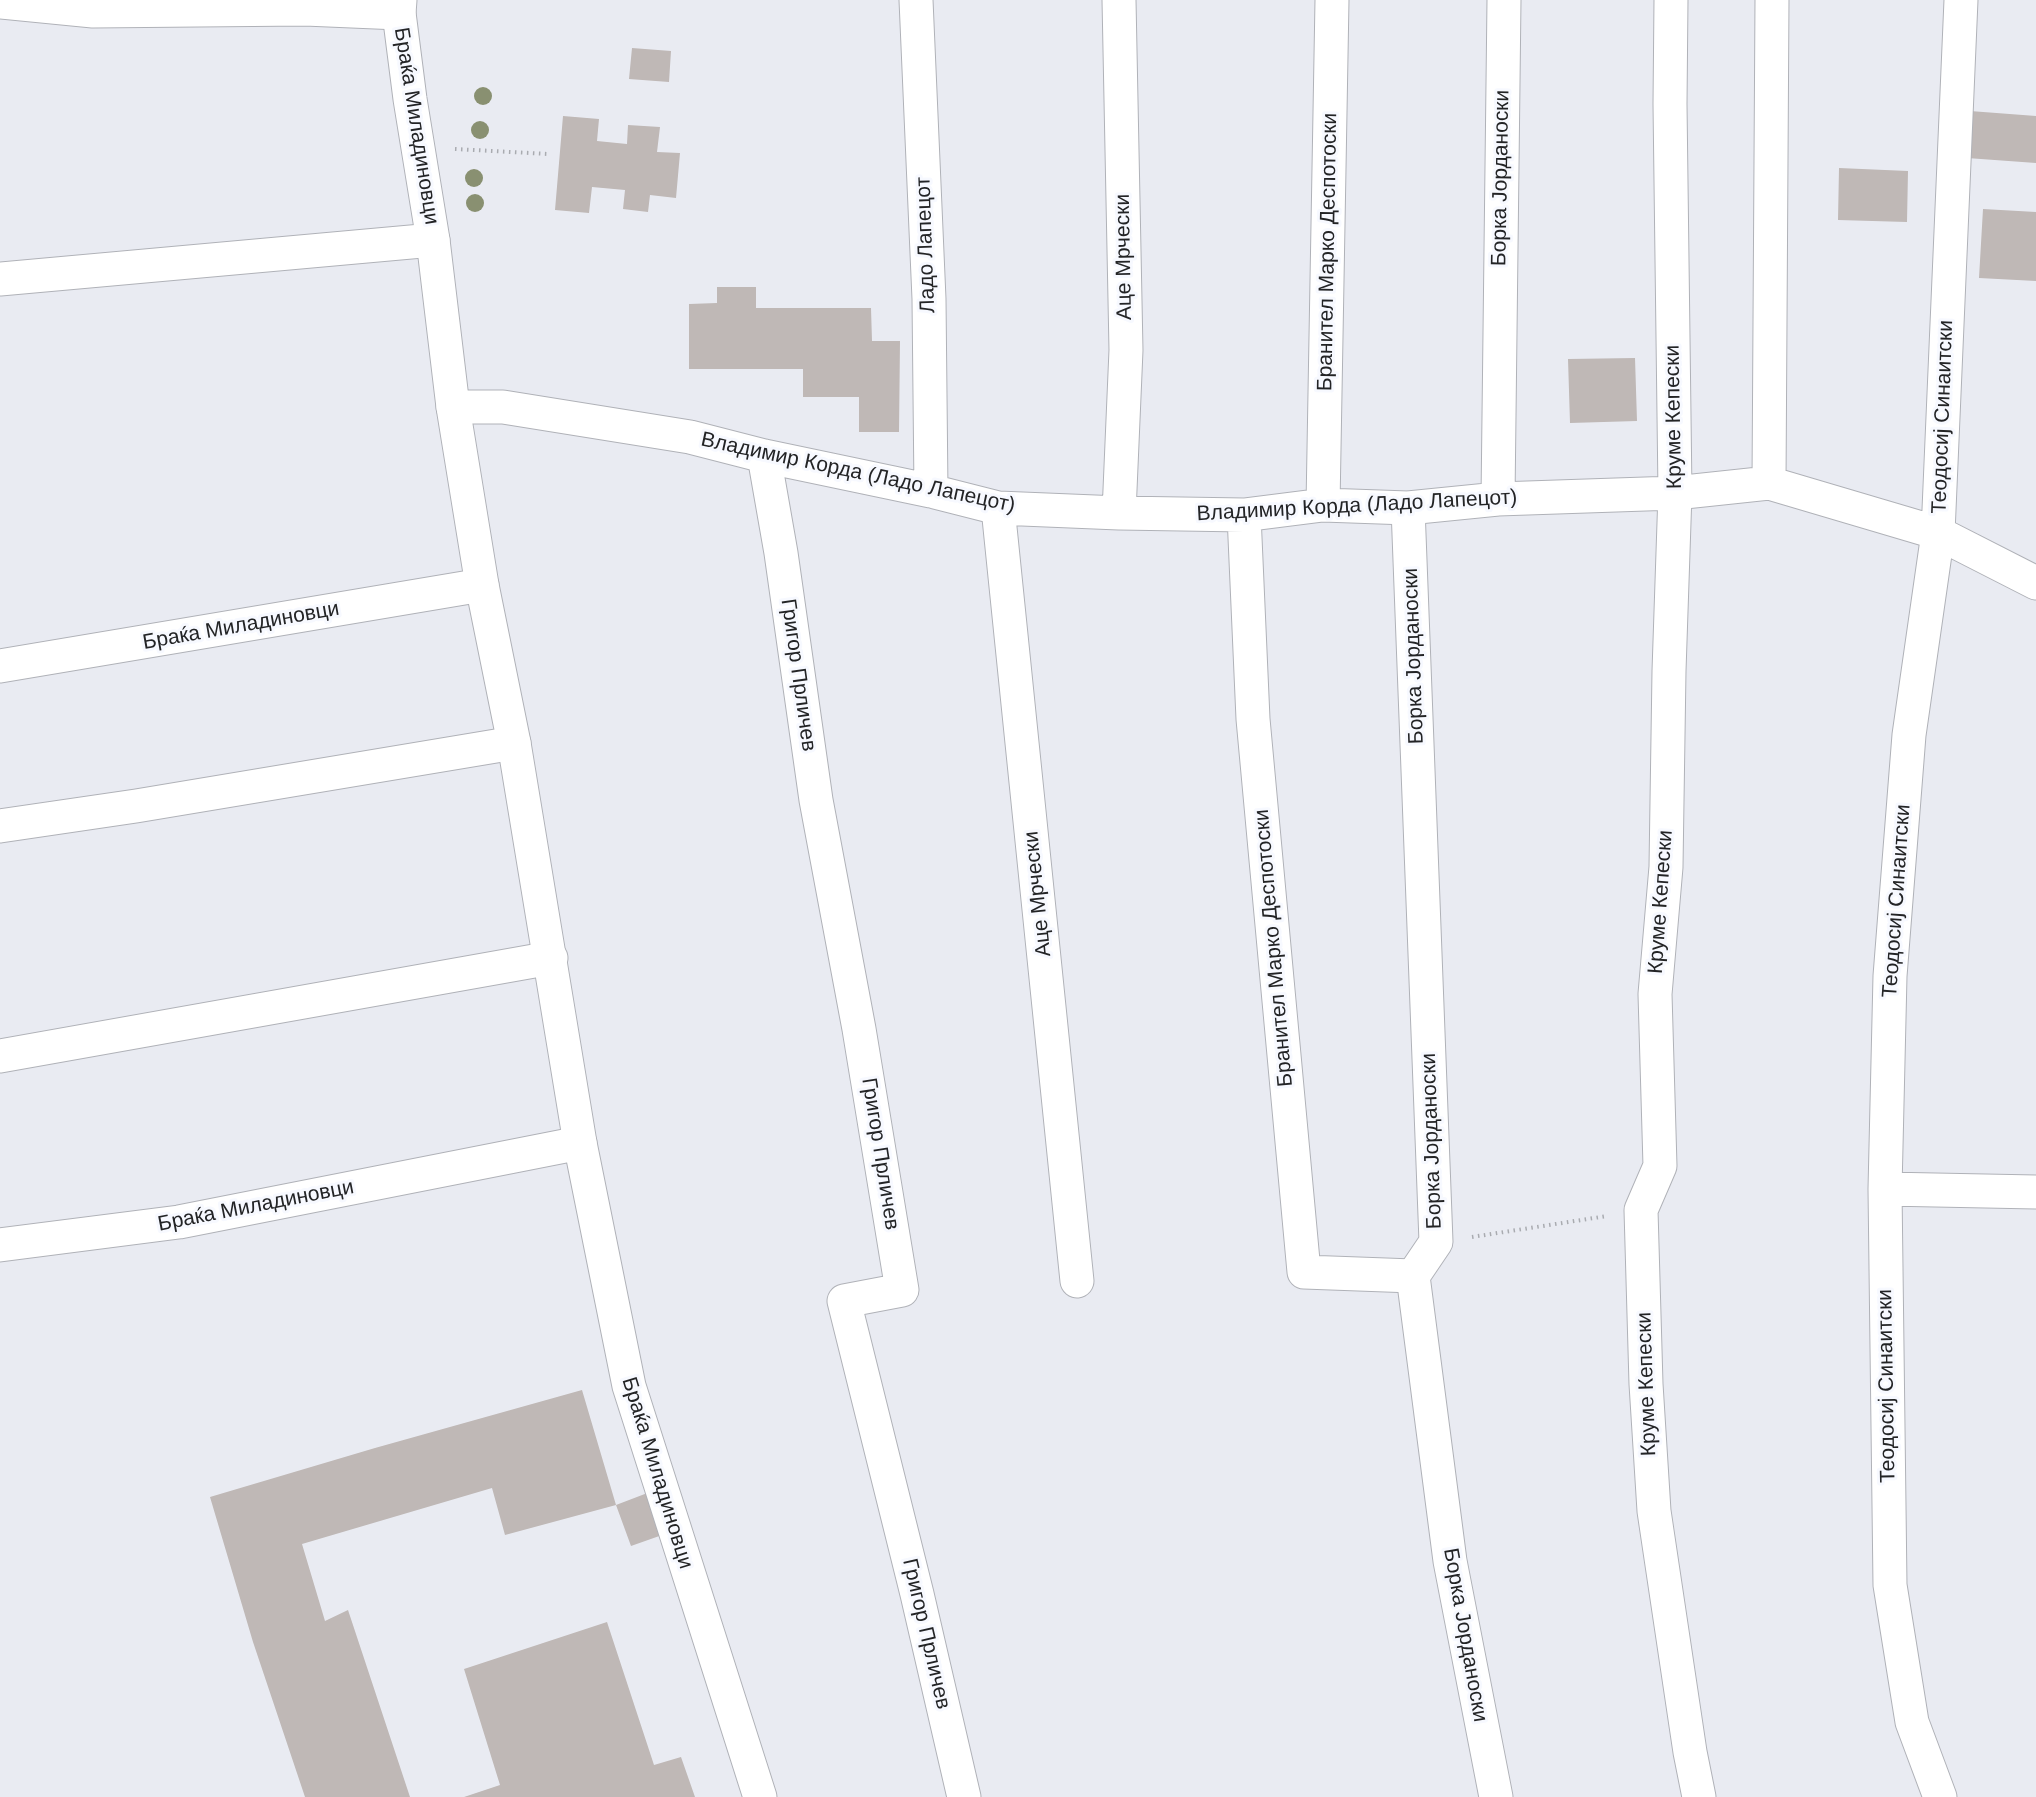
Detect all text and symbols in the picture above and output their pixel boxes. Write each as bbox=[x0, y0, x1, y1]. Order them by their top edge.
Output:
street label: Браќа Миладиновци bbox=[388, 26, 444, 226]
street label: Борка Јорданоски bbox=[1487, 90, 1515, 266]
street label: Бранител Марко Деспотоски bbox=[1313, 113, 1343, 391]
street label: Ладо Лапецот bbox=[911, 176, 941, 314]
street label: Аце Мрчески bbox=[1110, 194, 1138, 320]
street label: Теодосиј Синаитски bbox=[1927, 320, 1959, 514]
street label: Круме Кепески bbox=[1660, 345, 1688, 489]
street label: Владимир Корда (Ладо Лапецот) bbox=[698, 427, 1018, 519]
street label: Владимир Корда (Ладо Лапецот) bbox=[1196, 485, 1518, 527]
street label: Борка Јорданоски bbox=[1398, 567, 1430, 745]
street label: Браќа Миладиновци bbox=[141, 596, 341, 656]
street label: Григор Прличев bbox=[775, 597, 821, 753]
street label: Теодосиј Синаитски bbox=[1878, 803, 1916, 999]
street label: Бранител Марко Деспотоски bbox=[1249, 808, 1299, 1088]
street label: Круме Кепески bbox=[1643, 829, 1679, 975]
street label: Аце Мрчески bbox=[1019, 830, 1057, 958]
street label: Борка Јорданоски bbox=[1416, 1052, 1448, 1230]
street label: Григор Прличев bbox=[856, 1076, 904, 1232]
street label: Браќа Миладиновци bbox=[156, 1175, 356, 1237]
street label: Теодосиј Синаитски bbox=[1873, 1289, 1901, 1483]
street label: Круме Кепески bbox=[1632, 1311, 1662, 1457]
street label: Браќа Миладиновци bbox=[616, 1374, 698, 1572]
street label: Борка Јорданоски bbox=[1437, 1546, 1493, 1724]
street label: Григор Прличев bbox=[896, 1556, 956, 1712]

